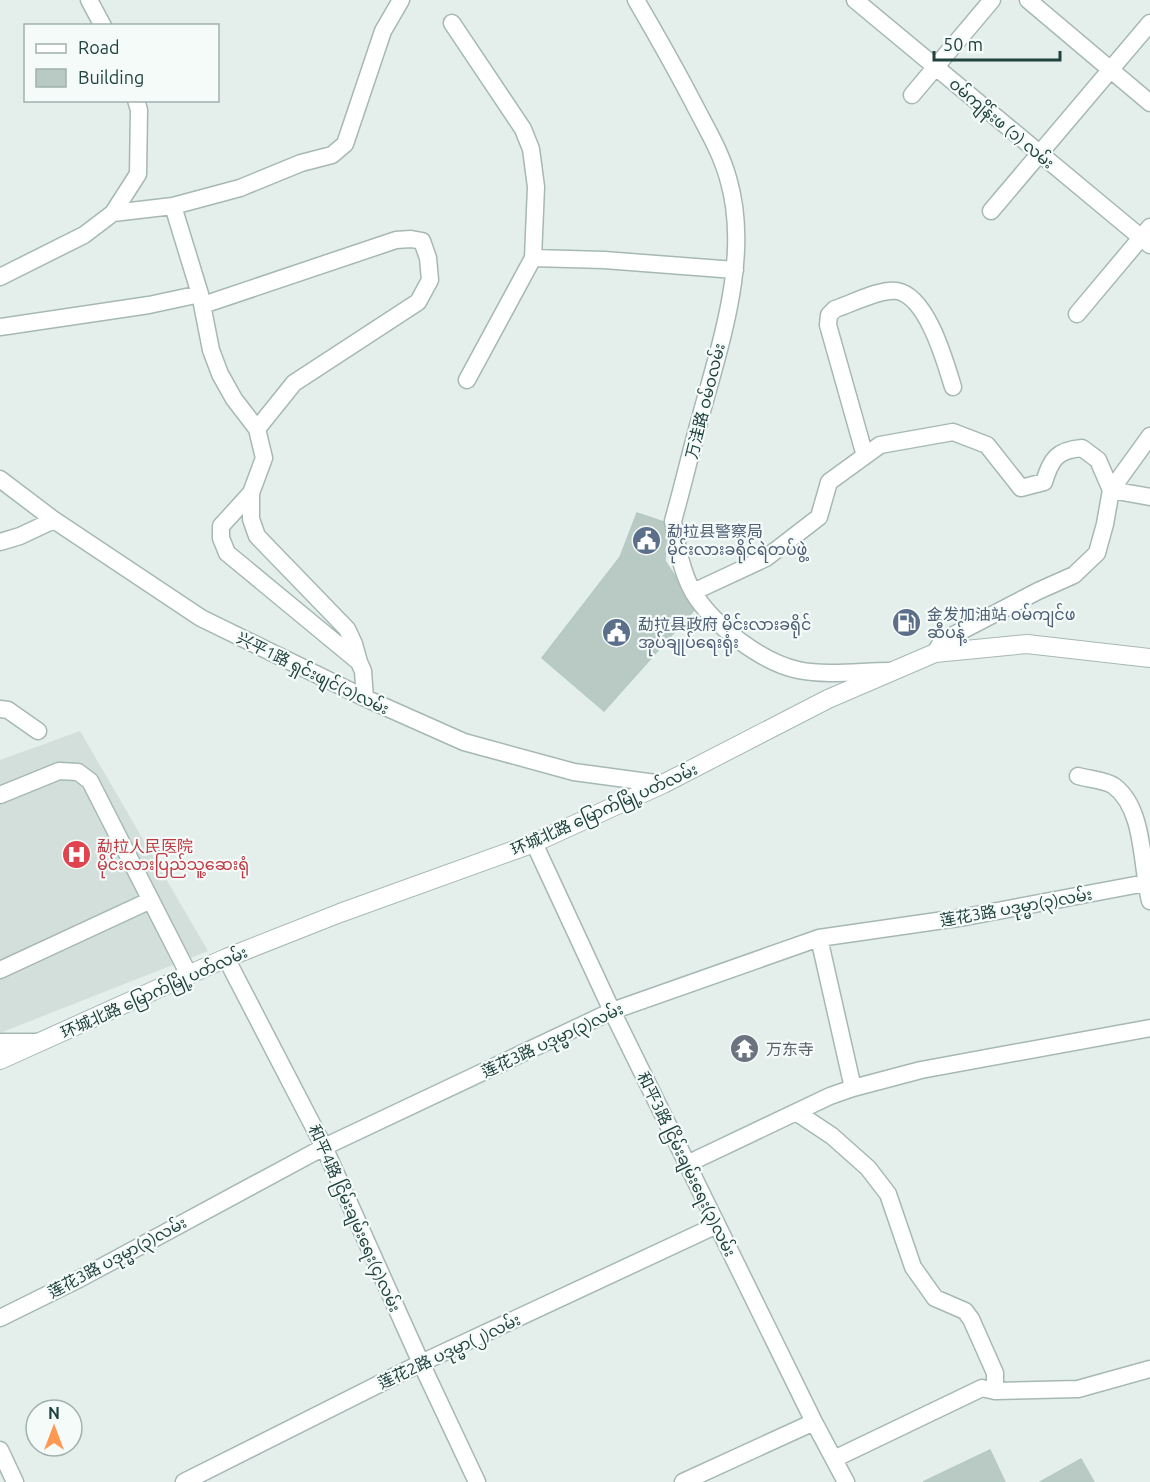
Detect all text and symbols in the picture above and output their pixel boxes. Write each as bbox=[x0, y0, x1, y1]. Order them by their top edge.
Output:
legend bbox=[24, 24, 219, 102]
scale bar bbox=[934, 24, 1060, 62]
text: 50 m bbox=[943, 34, 983, 54]
text: Road bbox=[78, 37, 120, 57]
text: Building bbox=[78, 67, 144, 87]
street label: ဝမ်ကျိန်းဖ (၁) လမ်း bbox=[943, 73, 1059, 176]
street label: 万洼路 ဝမ်ဝလမ်း bbox=[680, 341, 728, 461]
place label: 勐拉县警察局 မိုင်းလားခရိုင်ရဲတပ်ဖွဲ့ bbox=[667, 522, 810, 564]
public building icon: 勐拉县警察局 မိုင်းလားခရိုင်ရဲတပ်ဖွဲ့ bbox=[630, 524, 662, 556]
place label: 金发加油站 ဝမ်ကျင်ဖ ဆီပန့် bbox=[927, 603, 1076, 646]
fuel station icon: 金发加油站 ဝမ်ကျင်ဖ ဆီပန့် bbox=[890, 607, 922, 639]
place label: 勐拉县政府 မိုင်းလားခရိုင် အုပ်ချုပ်ရေးရုံး bbox=[638, 613, 811, 657]
public building icon: 勐拉县政府 မိုင်းလားခရိုင် အုပ်ချုပ်ရေးရုံး bbox=[601, 617, 633, 649]
street label: 兴平1路 ရှင်းဖျင်(၁)လမ်း bbox=[231, 626, 393, 723]
street label: 环城北路 မြောက်မြို့ပတ်လမ်း bbox=[507, 758, 702, 863]
place label: 勐拉人民医院 မိုင်းလားပြည်သူ့ဆေးရုံ bbox=[97, 837, 249, 879]
hospital icon: 勐拉人民医院 မိုင်းလားပြည်သူ့ဆေးရုံ bbox=[60, 839, 92, 871]
street label: 莲花3路 ပဒုမ္မာ(၃)လမ်း bbox=[938, 883, 1095, 935]
street label: 环城北路 မြောက်မြို့ပတ်လမ်း bbox=[57, 941, 252, 1046]
street label: 莲花3路 ပဒုမ္မာ(၃)လမ်း bbox=[477, 997, 628, 1086]
temple icon: 万东寺 bbox=[729, 1033, 761, 1065]
place label: 万东寺 bbox=[766, 1040, 814, 1058]
street label: 和平3路 ငြိမ်းချမ်းရေး(၃)လမ်း bbox=[630, 1068, 741, 1261]
street label: 和平4路 ငြိမ်းချမ်းရေး(၄)လမ်း bbox=[301, 1121, 406, 1316]
street label: 莲花3路 ပဒုမ္မာ(၃)လမ်း bbox=[44, 1211, 192, 1306]
street label: 莲花2路 ပဒုမ္မာ(၂)လမ်း bbox=[374, 1308, 526, 1397]
north arrow bbox=[24, 1398, 84, 1458]
text: N bbox=[48, 1404, 60, 1422]

